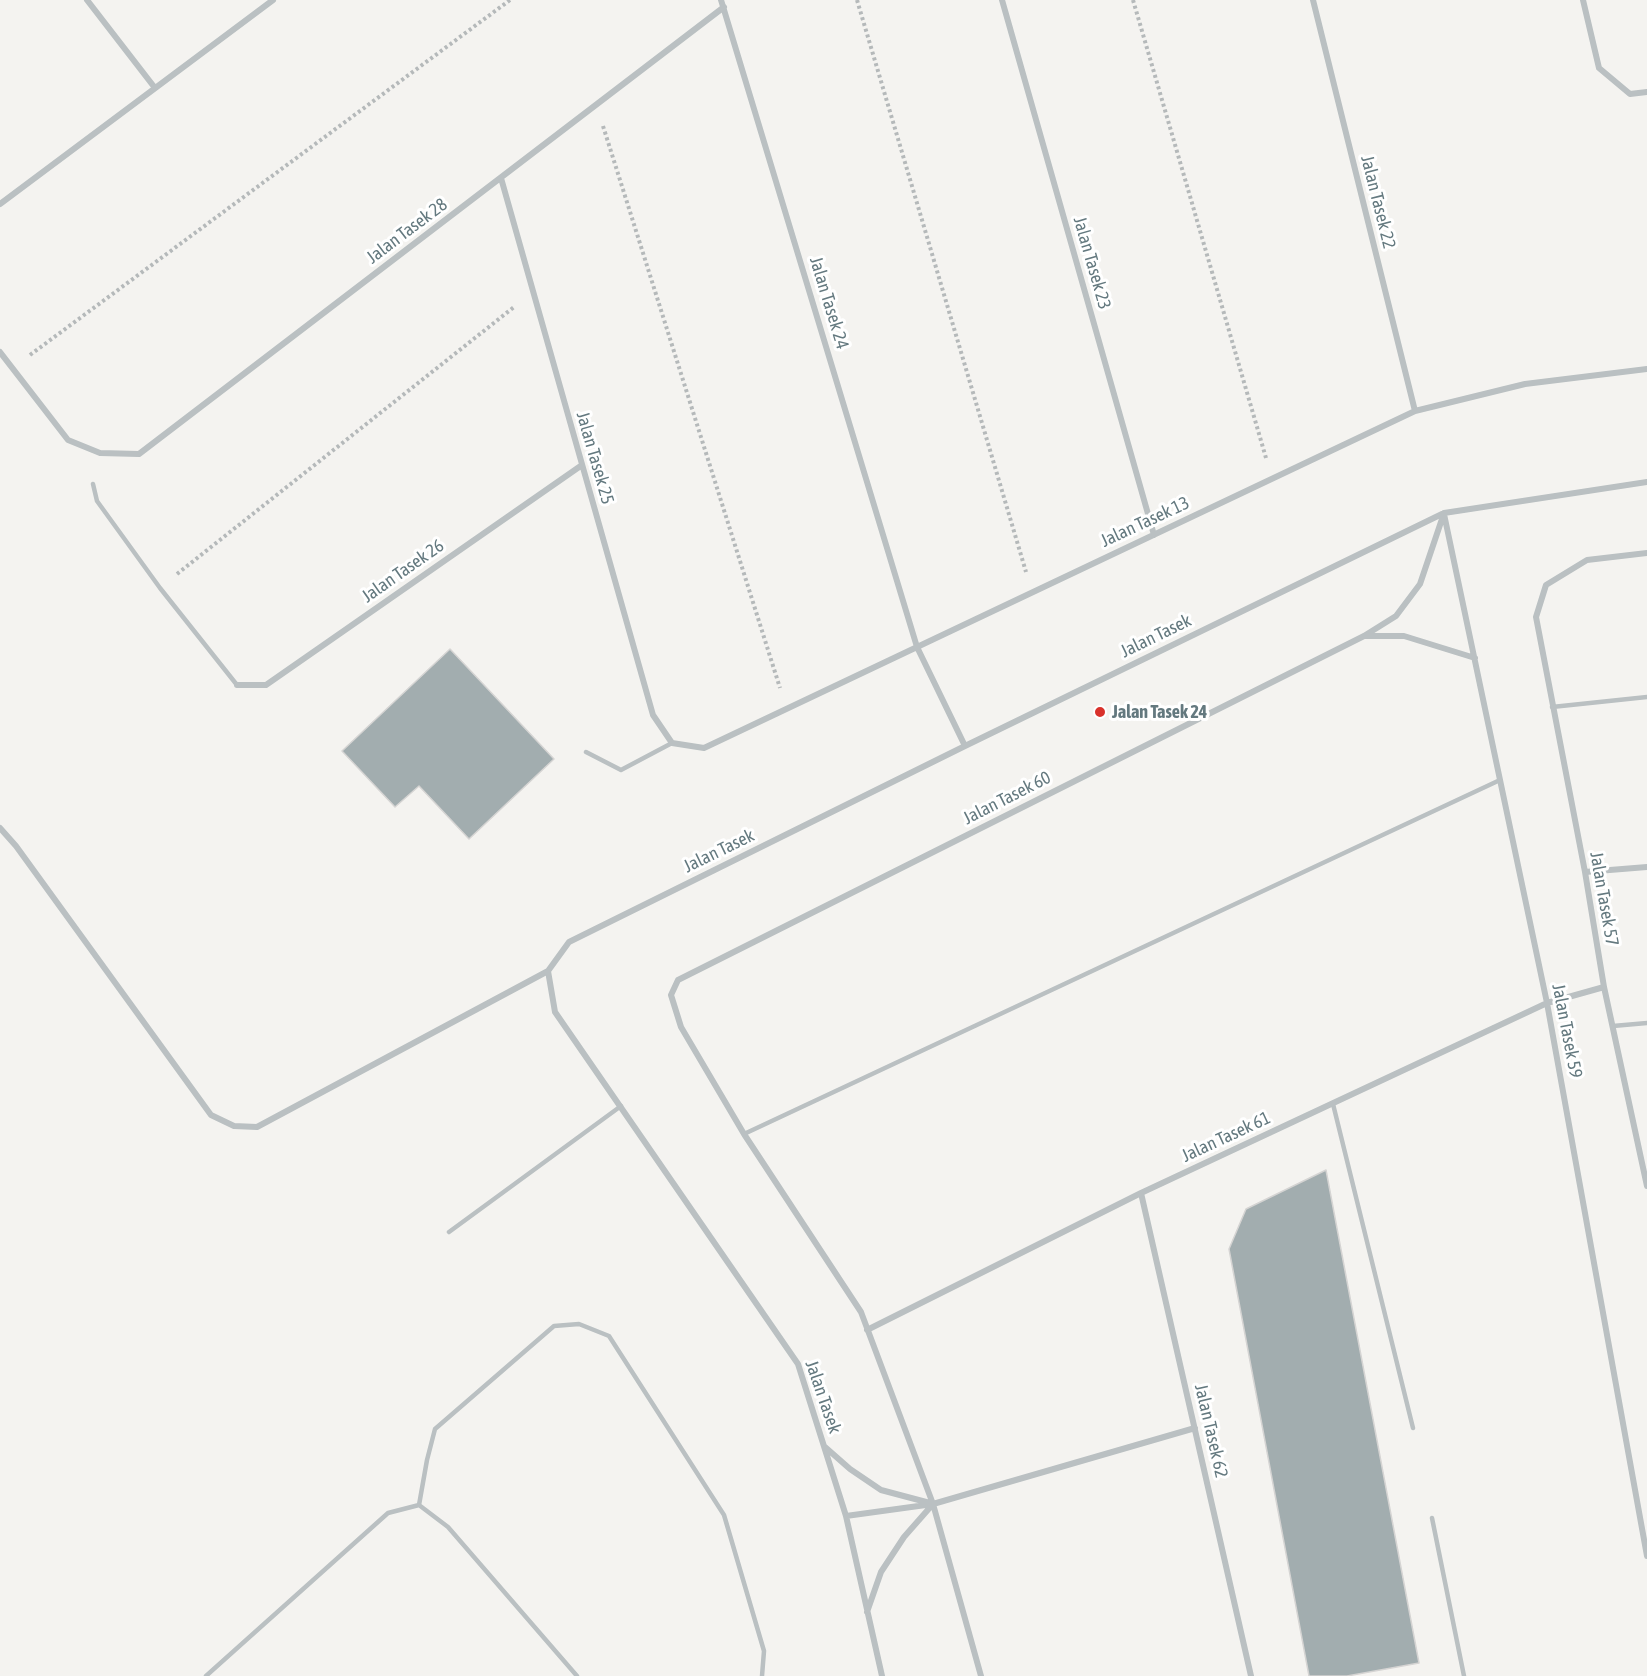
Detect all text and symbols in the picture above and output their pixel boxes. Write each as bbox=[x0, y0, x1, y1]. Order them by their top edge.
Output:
street label: Jalan Tasek 22 bbox=[1356, 153, 1400, 251]
street label: Jalan Tasek 28 bbox=[362, 194, 452, 268]
street label: Jalan Tasek 23 bbox=[1068, 214, 1116, 312]
street label: Jalan Tasek 24 bbox=[805, 254, 853, 352]
street label: Jalan Tasek 25 bbox=[571, 409, 619, 507]
street label: Jalan Tasek 13 bbox=[1097, 492, 1193, 552]
street label: Jalan Tasek 26 bbox=[358, 535, 448, 607]
street label: Jalan Tasek bbox=[1117, 610, 1195, 662]
place label: Jalan Tasek 24 bbox=[1112, 701, 1207, 723]
marker: Jalan Tasek 24 bbox=[1093, 705, 1107, 719]
street label: Jalan Tasek 60 bbox=[960, 767, 1054, 829]
street label: Jalan Tasek bbox=[680, 825, 758, 877]
street label: Jalan Tasek 57 bbox=[1585, 850, 1623, 948]
street label: Jalan Tasek 59 bbox=[1547, 982, 1587, 1080]
street label: Jalan Tasek 61 bbox=[1178, 1107, 1274, 1167]
street label: Jalan Tasek bbox=[800, 1358, 846, 1436]
street label: Jalan Tasek 62 bbox=[1190, 1382, 1232, 1480]

